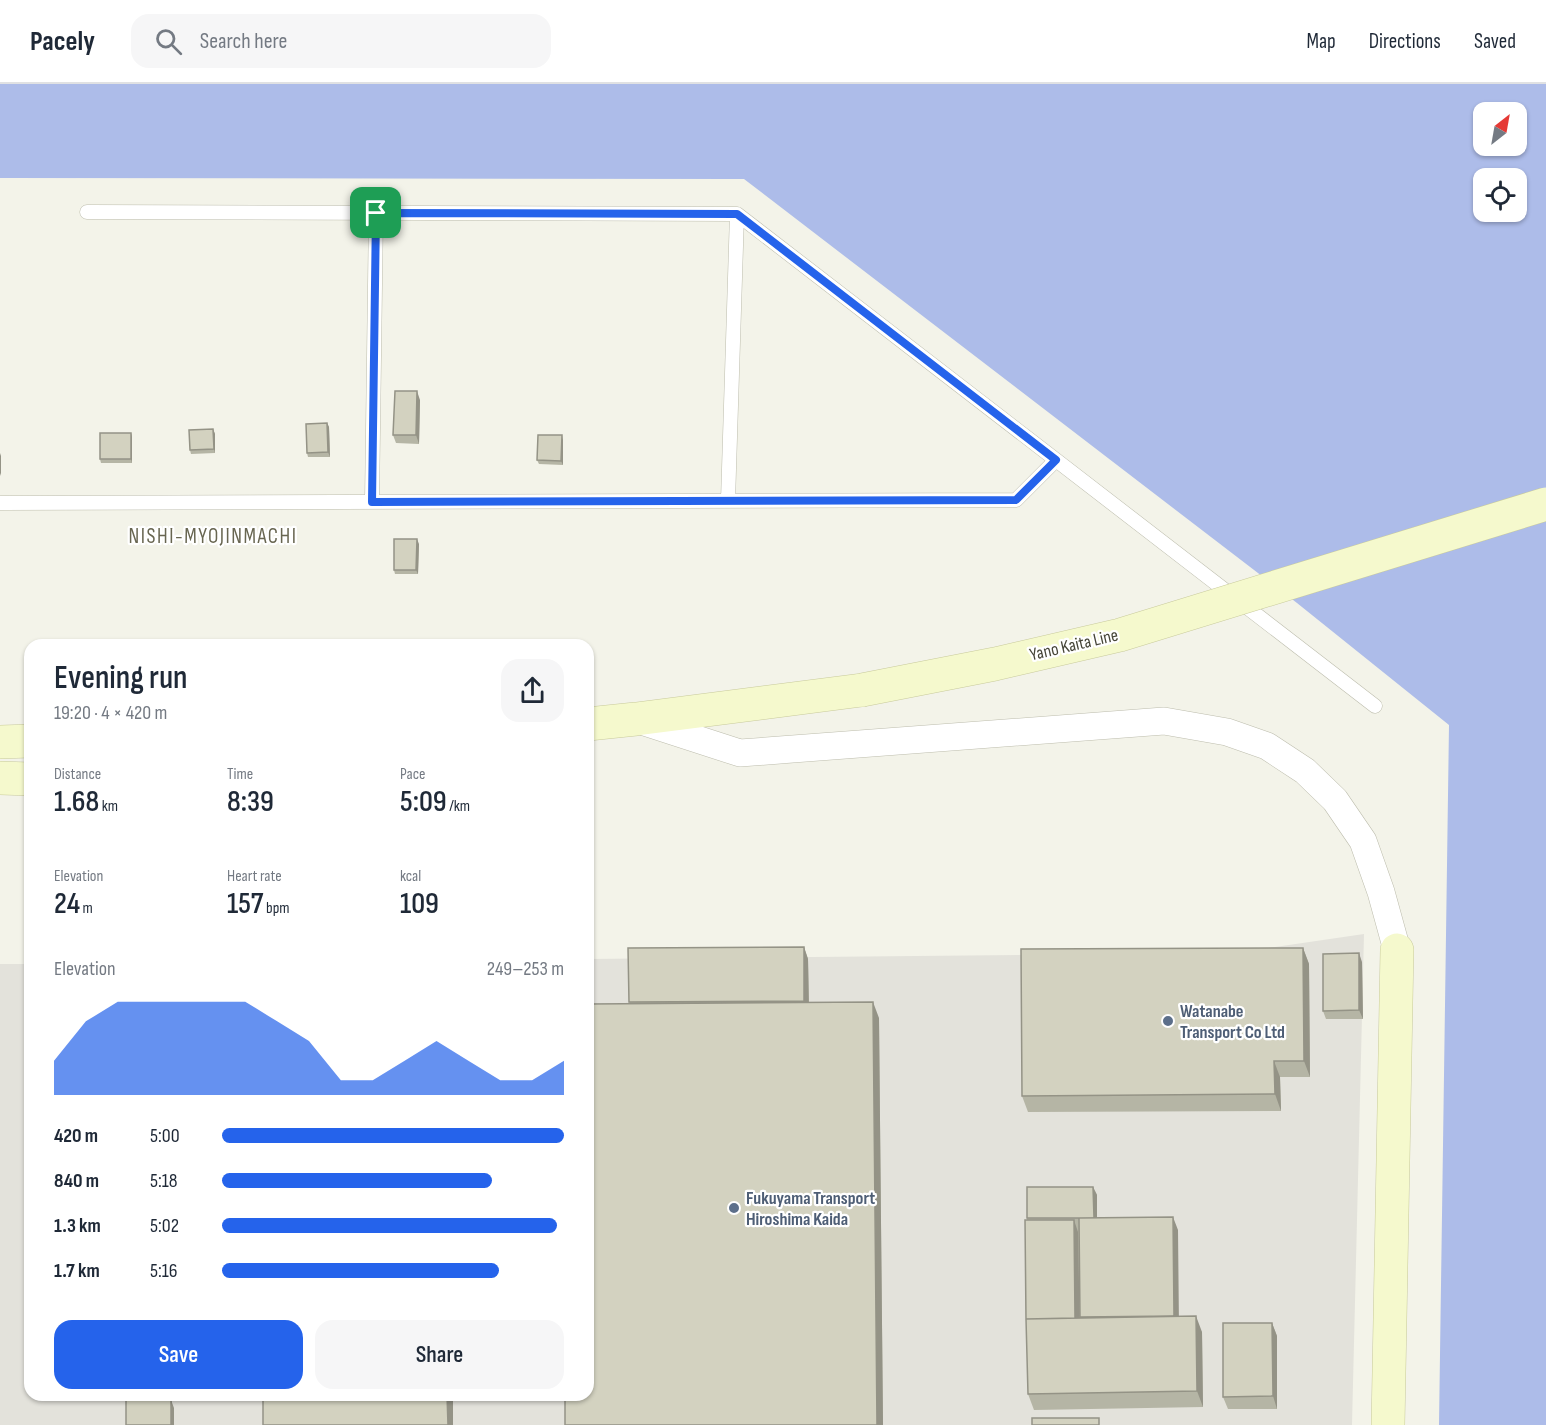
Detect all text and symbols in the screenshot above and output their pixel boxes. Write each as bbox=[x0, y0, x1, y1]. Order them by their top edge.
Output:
search box bbox=[131, 14, 551, 68]
text: Pacely bbox=[30, 25, 95, 58]
icon: search bbox=[152, 25, 185, 58]
text: Search here bbox=[200, 28, 287, 55]
text: Map bbox=[1306, 29, 1336, 54]
text: Directions bbox=[1369, 29, 1441, 54]
text: Saved bbox=[1474, 29, 1516, 54]
north arrow bbox=[1473, 102, 1527, 156]
map controls bbox=[1473, 102, 1527, 222]
button: locate bbox=[1473, 168, 1527, 222]
pin bbox=[350, 187, 401, 238]
icon: arrive bbox=[359, 196, 392, 229]
district label: NISHI-MYOJINMACHI bbox=[129, 524, 297, 549]
street label: Yano Kaita Line bbox=[1028, 625, 1120, 665]
text: Evening run bbox=[54, 658, 188, 698]
button: share bbox=[501, 659, 564, 722]
text: 19:20 · 4 × 420 m bbox=[54, 701, 167, 725]
text: Distance bbox=[54, 765, 101, 784]
text: Time bbox=[227, 765, 253, 784]
text: Pace bbox=[400, 765, 425, 784]
text: 1.68 bbox=[54, 784, 99, 820]
text: 8:39 bbox=[227, 784, 274, 820]
text: 5:09 bbox=[400, 784, 447, 820]
text: km bbox=[99, 797, 118, 816]
text: /km bbox=[447, 797, 470, 816]
text: Elevation bbox=[54, 867, 103, 886]
text: Heart rate bbox=[227, 867, 282, 886]
text: kcal bbox=[400, 867, 421, 886]
text: 24 bbox=[54, 886, 80, 922]
text: 157 bbox=[227, 886, 263, 922]
text: 109 bbox=[400, 886, 439, 922]
text: m bbox=[80, 899, 93, 918]
text: bpm bbox=[263, 899, 290, 918]
text: Elevation bbox=[54, 957, 116, 981]
text: 249–253 m bbox=[487, 957, 564, 981]
place label: Watanabe Transport Co Ltd bbox=[1180, 1001, 1285, 1043]
marker: Watanabe Transport Co Ltd bbox=[1161, 1014, 1175, 1028]
text: 420 m bbox=[54, 1124, 98, 1148]
text: 5:00 bbox=[150, 1124, 180, 1148]
text: 840 m bbox=[54, 1169, 99, 1193]
text: 5:18 bbox=[150, 1169, 178, 1193]
place label: Fukuyama Transport Hiroshima Kaida bbox=[746, 1188, 875, 1230]
marker: Fukuyama Transport Hiroshima Kaida bbox=[727, 1201, 741, 1215]
text: 1.3 km bbox=[54, 1214, 101, 1238]
text: 5:02 bbox=[150, 1214, 179, 1238]
text: 1.7 km bbox=[54, 1259, 100, 1283]
text: 5:16 bbox=[150, 1259, 178, 1283]
button: Save bbox=[54, 1320, 303, 1389]
button: Share bbox=[315, 1320, 564, 1389]

